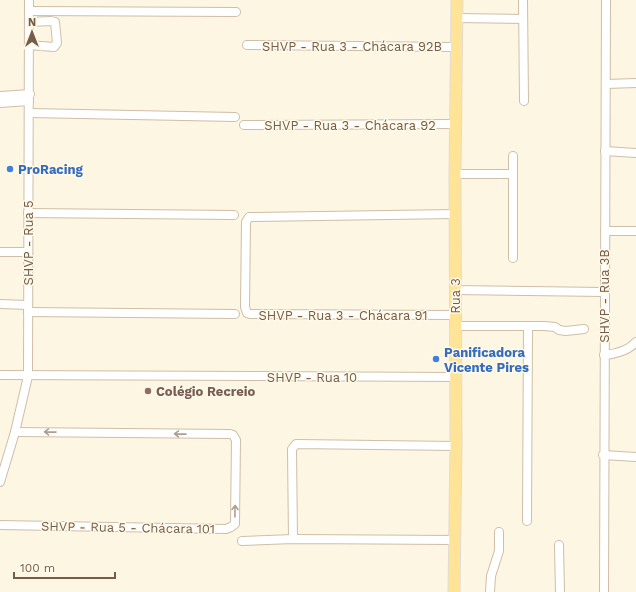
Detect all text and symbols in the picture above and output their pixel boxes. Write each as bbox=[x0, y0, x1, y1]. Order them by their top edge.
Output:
north arrow bbox=[12, 12, 52, 52]
text: N bbox=[28, 16, 36, 29]
street label: SHVP - Rua 3 - Chácara 92B bbox=[262, 39, 442, 54]
street label: SHVP - Rua 3 - Chácara 92 bbox=[264, 118, 436, 133]
place label: ProRacing bbox=[18, 162, 84, 177]
marker: ProRacing bbox=[5, 164, 15, 174]
street label: SHVP - Rua 5 bbox=[21, 200, 36, 286]
street label: SHVP - Rua 3B bbox=[597, 249, 612, 343]
street label: Rua 3 bbox=[448, 278, 463, 314]
street label: SHVP - Rua 3 - Chácara 91 bbox=[258, 308, 428, 323]
place label: Panificadora Vicente Pires bbox=[444, 345, 529, 375]
marker: Panificadora Vicente Pires bbox=[431, 354, 441, 364]
street label: SHVP - Rua 10 bbox=[267, 370, 357, 385]
place label: Colégio Recreio bbox=[156, 384, 256, 399]
marker: Colégio Recreio bbox=[143, 386, 153, 396]
one-way arrow bbox=[44, 428, 57, 436]
one-way arrow bbox=[174, 430, 187, 437]
one-way arrow bbox=[231, 505, 239, 518]
street label: SHVP - Rua 5 - Chácara 101 bbox=[41, 518, 215, 537]
scale bar bbox=[14, 554, 115, 580]
text: 100 m bbox=[20, 561, 55, 575]

